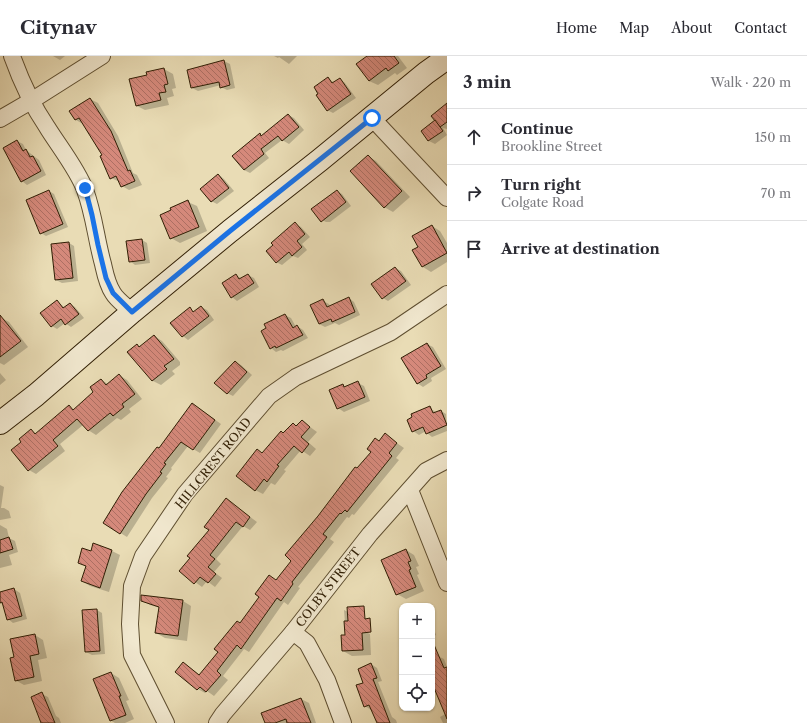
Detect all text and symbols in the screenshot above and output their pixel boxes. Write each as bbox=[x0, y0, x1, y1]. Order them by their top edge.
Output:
text: Citynav bbox=[20, 16, 97, 39]
text: Home bbox=[556, 19, 597, 37]
text: Map bbox=[619, 19, 649, 37]
text: About bbox=[671, 19, 712, 37]
text: Contact bbox=[734, 19, 787, 37]
text: 3 min bbox=[463, 72, 512, 92]
text: Walk · 220 m bbox=[711, 74, 791, 90]
route start bbox=[363, 109, 381, 127]
text: Continue bbox=[501, 119, 573, 138]
icon: ahead bbox=[463, 126, 485, 148]
text: 150 m bbox=[755, 129, 791, 145]
text: Brookline Street bbox=[501, 138, 602, 154]
text: Turn right bbox=[501, 175, 581, 194]
route end bbox=[76, 179, 94, 197]
icon: right bbox=[463, 182, 485, 204]
text: 70 m bbox=[761, 185, 791, 201]
text: Colgate Road bbox=[501, 194, 584, 210]
icon: arrive bbox=[463, 238, 485, 260]
text: Arrive at destination bbox=[501, 239, 660, 258]
street label: HILLCREST ROAD bbox=[172, 414, 254, 512]
street label: COLBY STREET bbox=[292, 544, 364, 630]
map controls bbox=[399, 603, 435, 711]
button: + bbox=[399, 603, 435, 639]
button: − bbox=[399, 639, 435, 675]
button: locate bbox=[399, 675, 435, 711]

